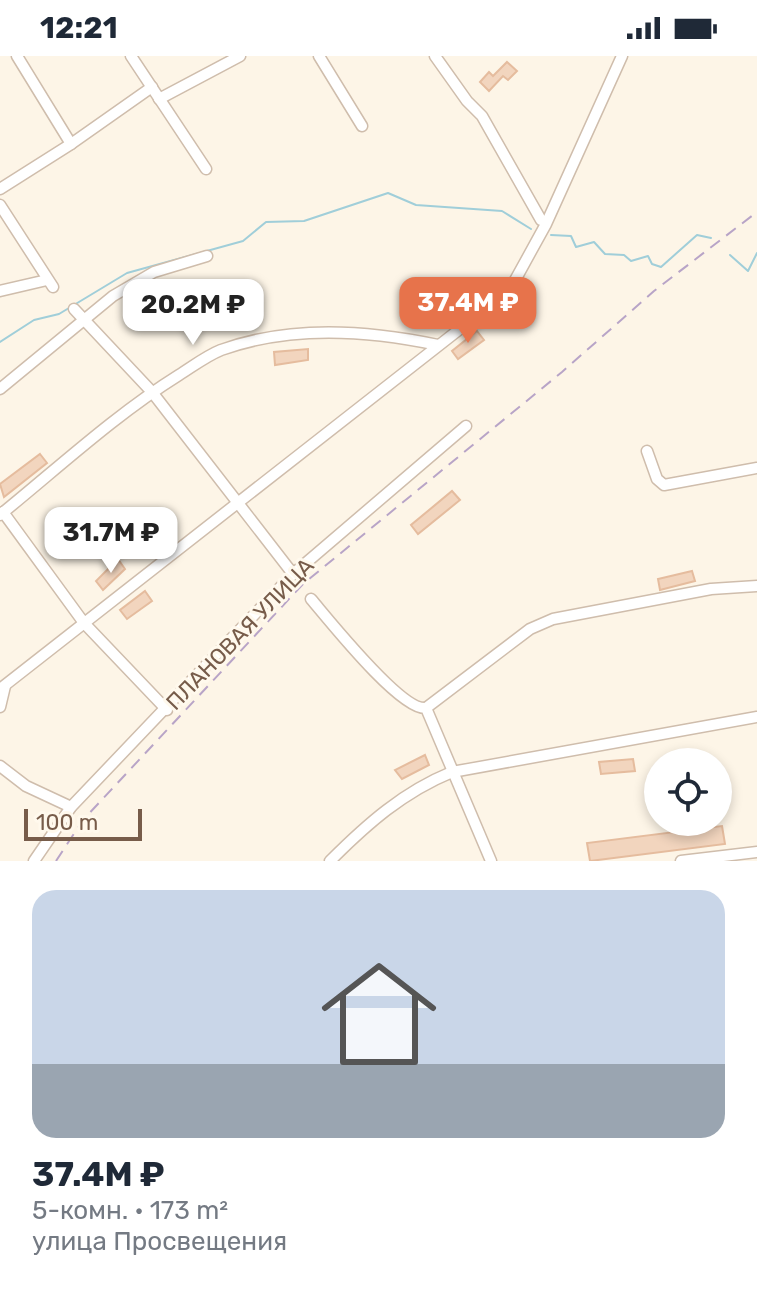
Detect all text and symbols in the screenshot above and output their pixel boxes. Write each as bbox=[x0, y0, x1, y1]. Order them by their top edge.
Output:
text: 12:21 bbox=[40, 10, 118, 46]
pin: 37.4M ₽ bbox=[394, 277, 542, 345]
pin: 20.2M ₽ bbox=[119, 279, 267, 347]
text: 37.4M ₽ bbox=[417, 287, 519, 318]
text: 20.2M ₽ bbox=[141, 289, 245, 320]
pin: 31.7M ₽ bbox=[37, 507, 185, 575]
text: 31.7M ₽ bbox=[63, 517, 160, 548]
street label: ПЛАНОВАЯ УЛИЦА bbox=[161, 552, 320, 716]
map controls bbox=[644, 748, 732, 836]
button: locate bbox=[644, 748, 732, 836]
scale bar bbox=[24, 805, 142, 841]
text: 100 m bbox=[36, 809, 98, 836]
icon: home bbox=[307, 942, 451, 1086]
text: 37.4M ₽ bbox=[32, 1154, 165, 1195]
text: 5-комн. · 173 m² bbox=[32, 1195, 228, 1226]
text: улица Просвещения bbox=[32, 1226, 287, 1257]

